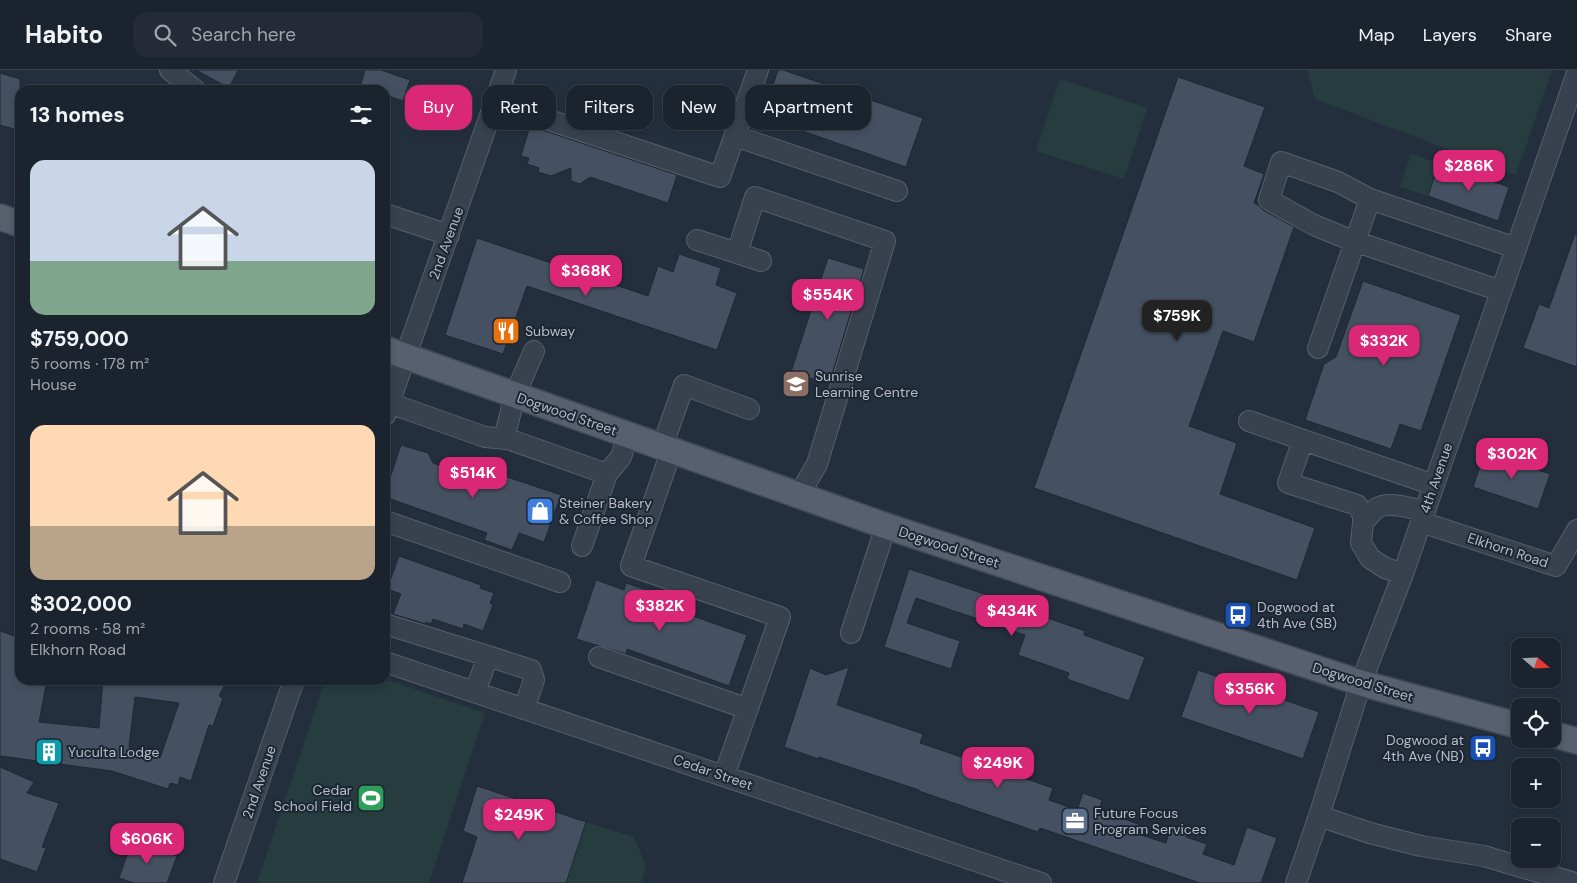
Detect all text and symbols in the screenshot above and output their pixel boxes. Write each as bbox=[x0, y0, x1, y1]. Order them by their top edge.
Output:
search box bbox=[133, 12, 483, 57]
text: Habito bbox=[25, 19, 103, 50]
icon: search bbox=[151, 21, 179, 49]
text: Search here bbox=[191, 22, 296, 47]
text: Map bbox=[1359, 23, 1395, 47]
text: Layers bbox=[1423, 23, 1477, 47]
text: Share bbox=[1505, 23, 1552, 47]
chip: Buy bbox=[405, 85, 472, 130]
chip: Rent bbox=[482, 85, 556, 130]
chip: Filters bbox=[566, 85, 653, 130]
chip: New bbox=[663, 85, 735, 130]
chip: Apartment bbox=[745, 85, 871, 130]
text: 13 homes bbox=[30, 101, 125, 129]
icon: filters bbox=[347, 101, 375, 129]
pin: $286K bbox=[1434, 150, 1504, 192]
text: $286K bbox=[1444, 155, 1494, 176]
icon: home bbox=[158, 193, 248, 283]
street label: 2nd Avenue bbox=[425, 204, 467, 282]
pin: $368K bbox=[551, 254, 621, 297]
text: $368K bbox=[561, 260, 611, 281]
pin: $554K bbox=[793, 278, 863, 321]
text: $554K bbox=[803, 284, 853, 305]
pin: $759K bbox=[1142, 300, 1212, 342]
text: $759K bbox=[1153, 305, 1201, 326]
restaurant icon: Subway bbox=[491, 316, 521, 346]
place label: Subway bbox=[525, 322, 575, 340]
pin: $332K bbox=[1349, 324, 1419, 367]
text: $759,000 bbox=[30, 325, 129, 353]
text: $332K bbox=[1360, 330, 1408, 351]
text: 5 rooms · 178 m² bbox=[30, 353, 149, 374]
place label: Sunrise Learning Centre bbox=[815, 367, 918, 401]
school or university icon: Sunrise Learning Centre bbox=[781, 369, 811, 399]
text: House bbox=[30, 374, 77, 395]
street label: Dogwood Street bbox=[515, 388, 619, 440]
pin: $302K bbox=[1477, 438, 1547, 480]
street label: 4th Avenue bbox=[1416, 440, 1456, 516]
text: $302K bbox=[1487, 443, 1537, 464]
pin: $514K bbox=[438, 456, 508, 499]
icon: home bbox=[158, 458, 248, 548]
text: $514K bbox=[450, 462, 496, 483]
place label: Steiner Bakery & Coffee Shop bbox=[559, 494, 654, 528]
shop icon: Steiner Bakery & Coffee Shop bbox=[525, 496, 555, 526]
street label: Dogwood Street bbox=[896, 522, 1002, 572]
street label: Elkhorn Road bbox=[1465, 528, 1551, 572]
text: $302,000 bbox=[30, 590, 132, 618]
pin: $382K bbox=[625, 590, 695, 632]
pin: $434K bbox=[977, 594, 1047, 637]
text: $382K bbox=[635, 595, 685, 616]
place label: Dogwood at 4th Ave (SB) bbox=[1257, 598, 1337, 632]
text: $434K bbox=[987, 600, 1037, 621]
bus stop icon: Dogwood at 4th Ave (SB) bbox=[1223, 600, 1253, 630]
text: 2 rooms · 58 m² bbox=[30, 618, 145, 639]
north arrow bbox=[1511, 638, 1561, 688]
map controls bbox=[1511, 638, 1561, 868]
text: Elkhorn Road bbox=[30, 639, 126, 660]
street label: Dogwood Street bbox=[1310, 658, 1416, 706]
pin: $356K bbox=[1215, 672, 1285, 715]
text: $356K bbox=[1225, 678, 1275, 699]
button: locate bbox=[1511, 698, 1561, 748]
place label: Dogwood at 4th Ave (NB) bbox=[1382, 731, 1464, 765]
bus stop icon: Dogwood at 4th Ave (NB) bbox=[1468, 733, 1498, 763]
building icon: Yuculta Lodge bbox=[34, 737, 64, 767]
place label: Yuculta Lodge bbox=[68, 743, 159, 761]
street label: 2nd Avenue bbox=[238, 743, 280, 821]
pin: $249K bbox=[963, 746, 1033, 789]
street label: Cedar Street bbox=[671, 750, 755, 794]
text: $249K bbox=[973, 752, 1023, 773]
button: + bbox=[1511, 758, 1561, 808]
place label: Cedar School Field bbox=[274, 781, 352, 815]
sports icon: Cedar School Field bbox=[356, 783, 386, 813]
pin: $249K bbox=[484, 798, 554, 841]
text: $249K bbox=[494, 804, 544, 825]
place label: Future Focus Program Services bbox=[1094, 804, 1207, 838]
office icon: Future Focus Program Services bbox=[1060, 806, 1090, 836]
button: − bbox=[1511, 818, 1561, 868]
pin: $606K bbox=[112, 822, 182, 865]
text: $606K bbox=[121, 828, 173, 849]

